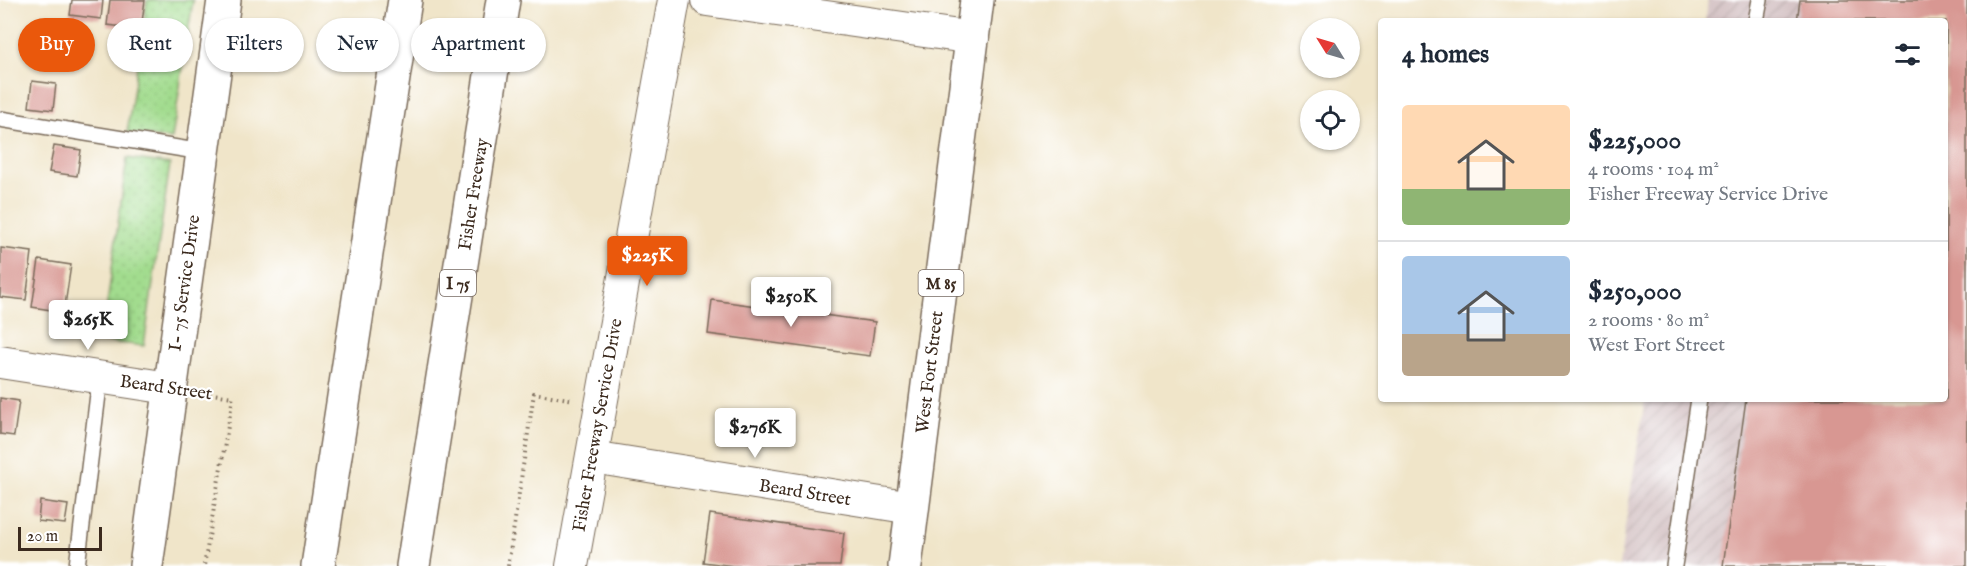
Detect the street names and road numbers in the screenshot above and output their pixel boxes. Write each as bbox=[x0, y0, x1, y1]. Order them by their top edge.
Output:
street label: Fisher Freeway bbox=[454, 136, 495, 252]
street label: I- 75 Service Drive bbox=[165, 213, 206, 353]
road number: I 75 bbox=[440, 270, 476, 296]
road number: M 85 bbox=[918, 270, 964, 296]
street label: West Fort Street bbox=[912, 310, 949, 435]
street label: Fisher Freeway Service Drive bbox=[568, 317, 629, 534]
street label: Beard Street bbox=[118, 371, 213, 406]
street label: Beard Street bbox=[757, 475, 852, 512]

